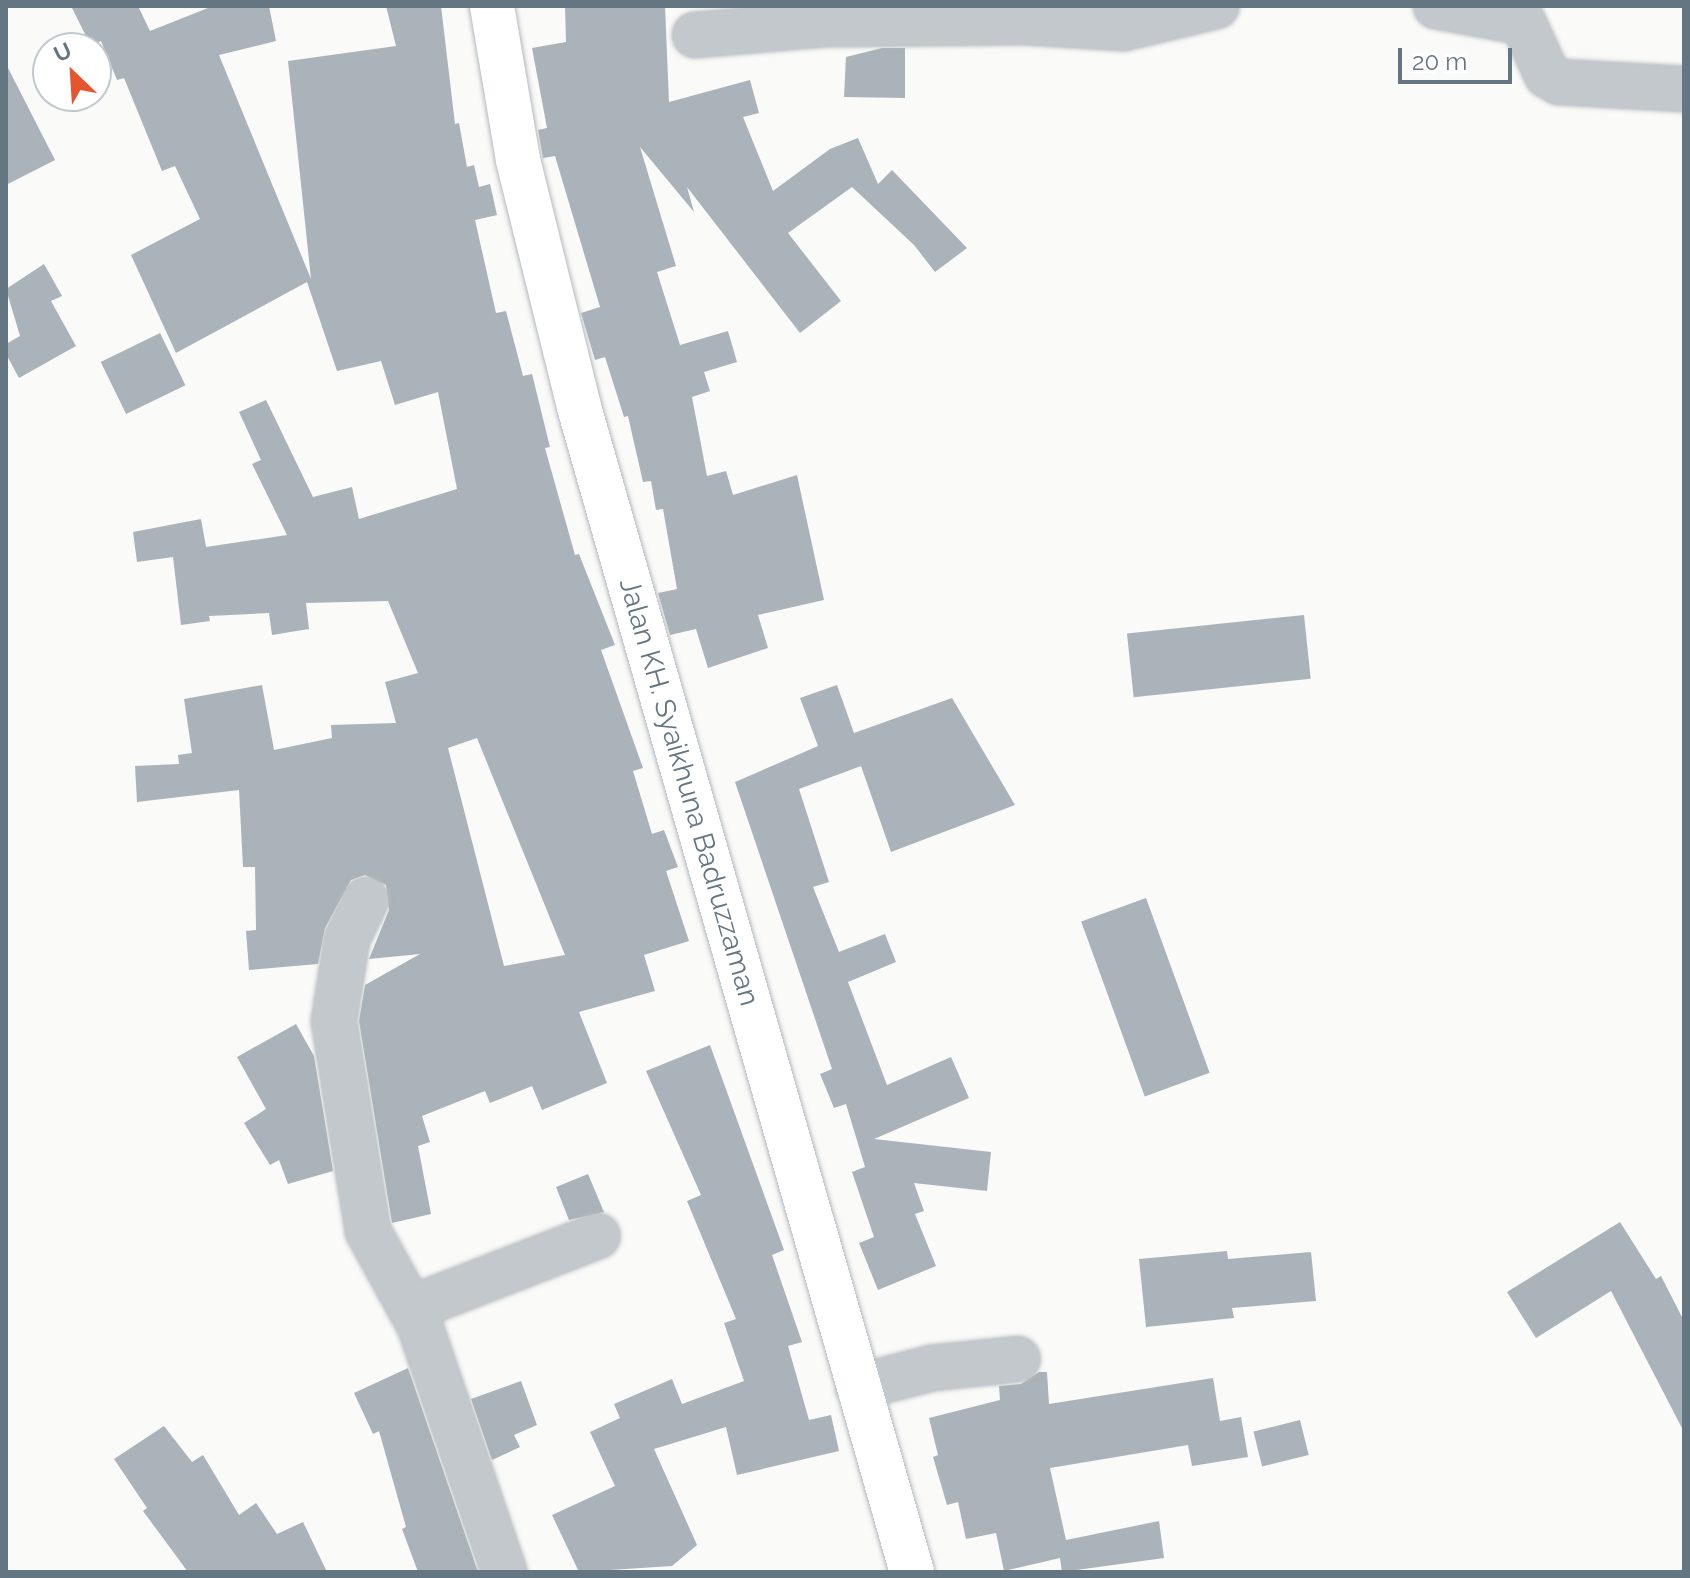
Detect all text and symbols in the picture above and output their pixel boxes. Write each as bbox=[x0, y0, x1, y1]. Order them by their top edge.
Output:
north arrow bbox=[32, 32, 112, 112]
scale bar bbox=[1402, 32, 1516, 82]
text: U bbox=[50, 37, 76, 67]
text: 20 m bbox=[1412, 47, 1467, 76]
street label: Jalan KH. Syaikhuna Badruzzaman bbox=[612, 574, 766, 1010]

